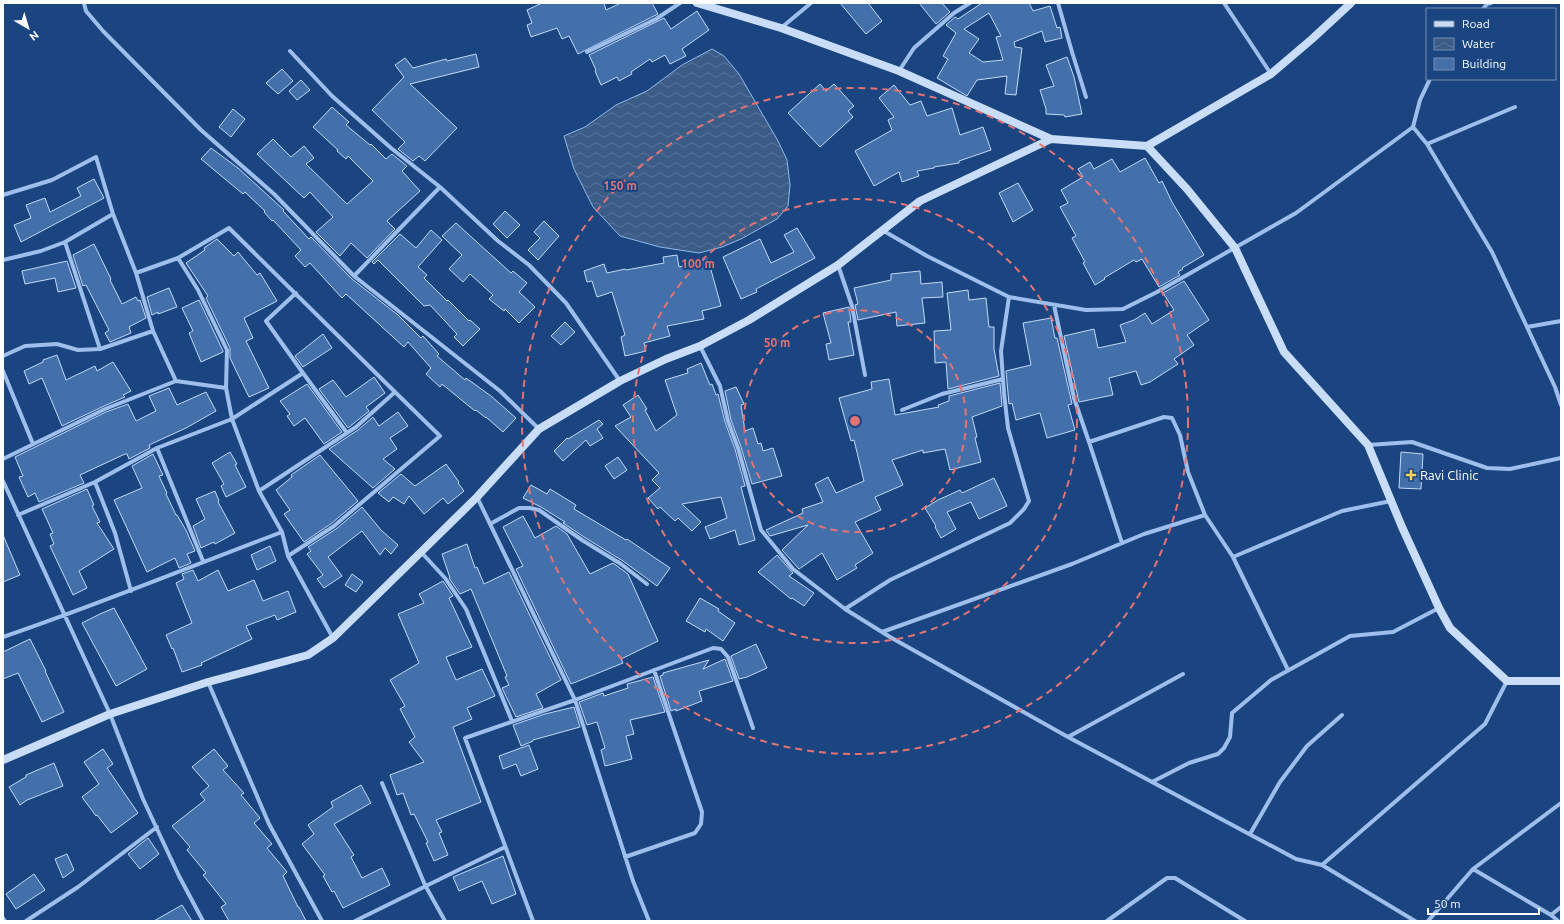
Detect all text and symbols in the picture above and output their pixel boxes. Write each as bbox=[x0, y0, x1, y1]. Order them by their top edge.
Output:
north arrow bbox=[8, 8, 48, 48]
legend bbox=[1426, 8, 1556, 80]
text: Road bbox=[1462, 17, 1490, 30]
text: N bbox=[27, 29, 41, 43]
text: Water bbox=[1462, 37, 1495, 50]
text: Building bbox=[1462, 57, 1506, 70]
text: 150 m bbox=[603, 179, 637, 192]
text: 100 m bbox=[681, 257, 715, 270]
text: 50 m bbox=[764, 336, 790, 349]
centre of rings bbox=[848, 414, 862, 428]
place label: Ravi Clinic bbox=[1420, 468, 1478, 482]
marker: Ravi Clinic bbox=[1405, 469, 1417, 481]
scale bar bbox=[1428, 890, 1539, 916]
text: 50 m bbox=[1434, 897, 1461, 910]

